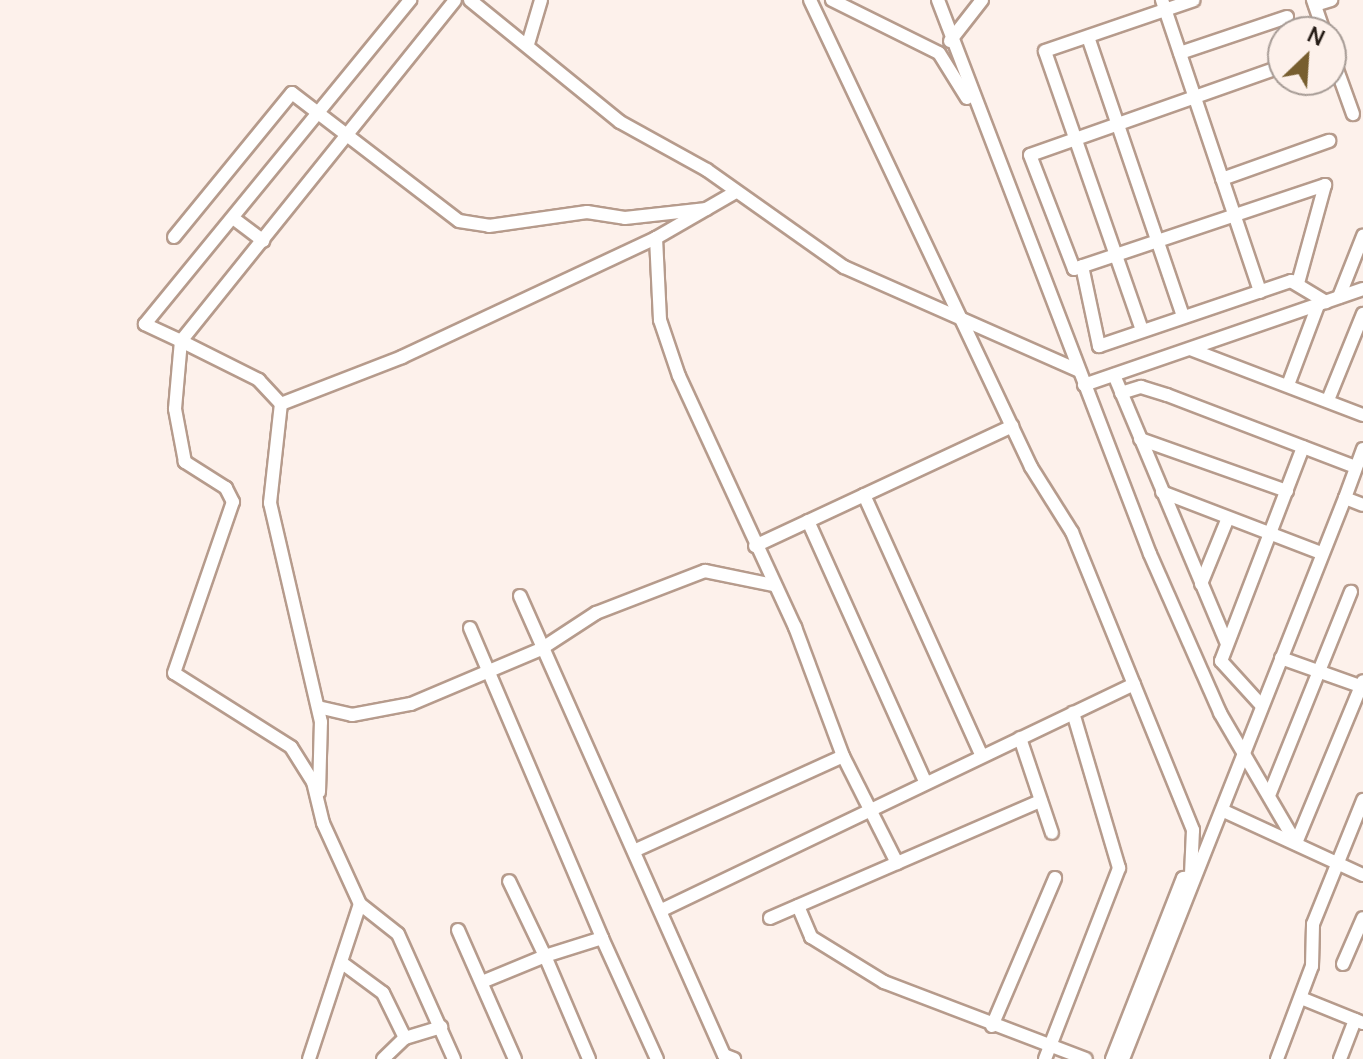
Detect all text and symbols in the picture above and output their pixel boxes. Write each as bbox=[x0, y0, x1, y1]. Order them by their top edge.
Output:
north arrow bbox=[1267, 16, 1347, 96]
text: N bbox=[1303, 19, 1330, 53]

